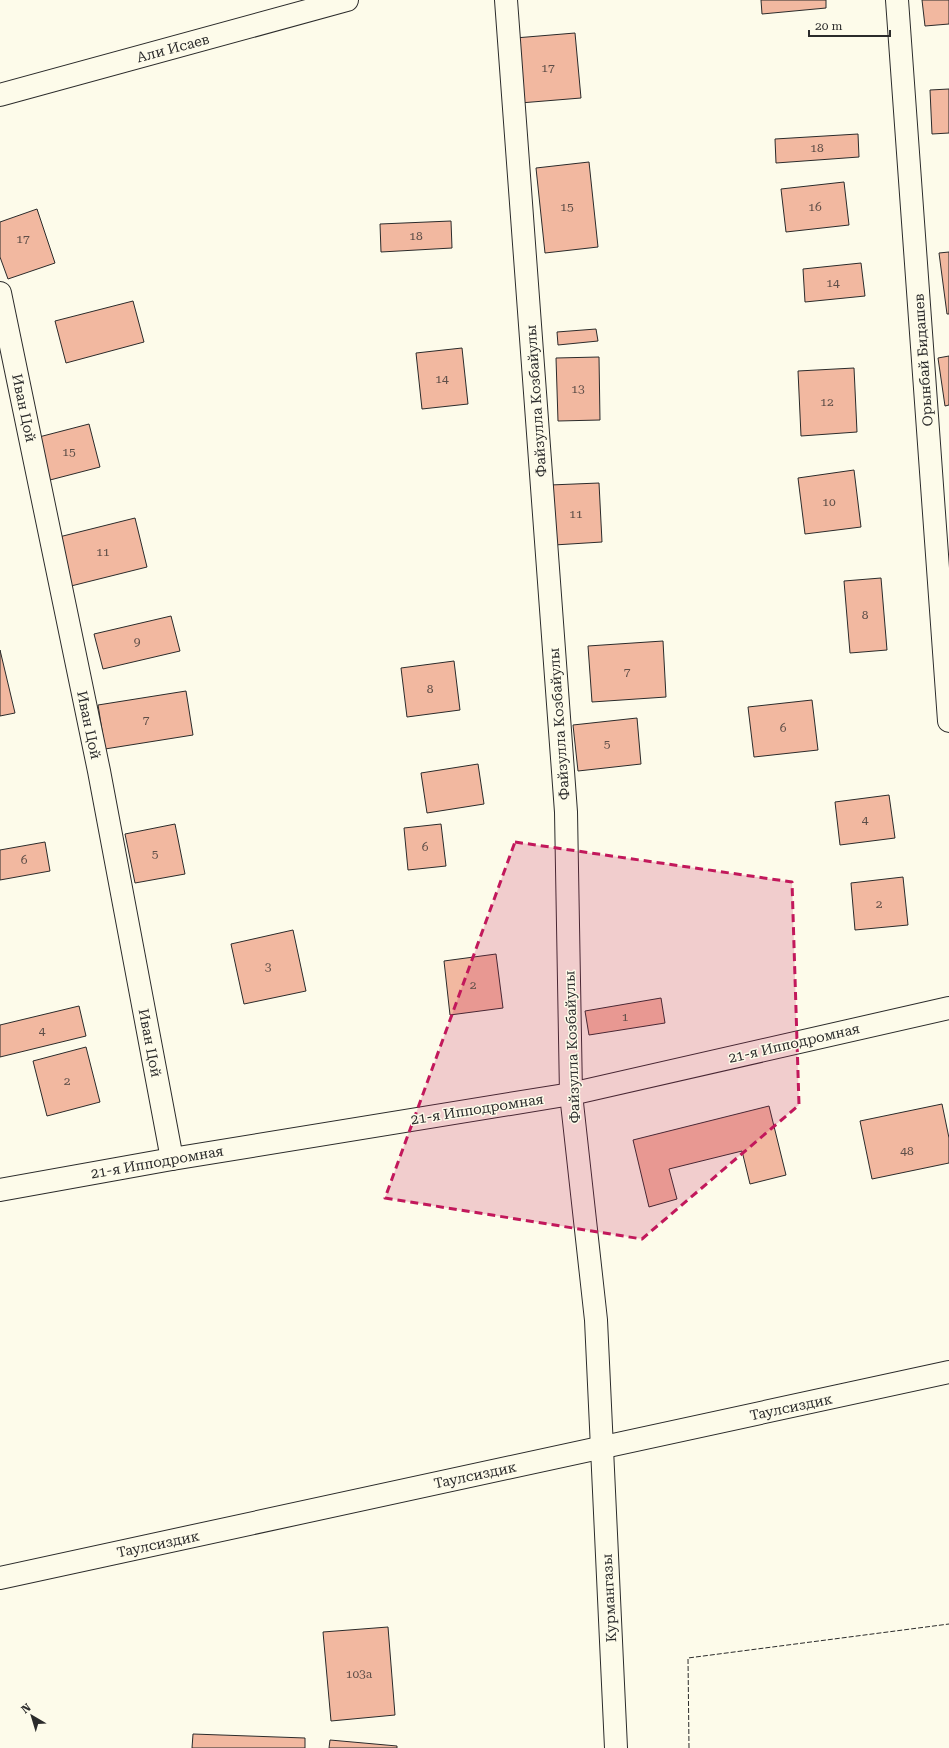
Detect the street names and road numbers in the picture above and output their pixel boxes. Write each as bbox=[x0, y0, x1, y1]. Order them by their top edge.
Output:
street label: Али Исаев bbox=[135, 31, 211, 65]
street label: Орынбай Бидашев bbox=[910, 293, 936, 427]
street label: Файзулла Козбайулы bbox=[523, 324, 549, 478]
street label: Иван Цой bbox=[9, 372, 39, 444]
street label: Файзулла Козбайулы bbox=[546, 647, 572, 801]
street label: Иван Цой bbox=[74, 689, 104, 761]
street label: Файзулла Козбайулы bbox=[561, 970, 583, 1124]
street label: Иван Цой bbox=[136, 1007, 164, 1079]
street label: 21-я Ипподромная bbox=[727, 1020, 861, 1066]
street label: 21-я Ипподромная bbox=[409, 1091, 545, 1127]
street label: 21-я Ипподромная bbox=[89, 1142, 225, 1182]
street label: Таулсиздик bbox=[748, 1390, 834, 1424]
street label: Таулсиздик bbox=[432, 1458, 518, 1492]
street label: Таулсиздик bbox=[115, 1527, 201, 1561]
street label: Курмангазы bbox=[599, 1553, 619, 1643]

